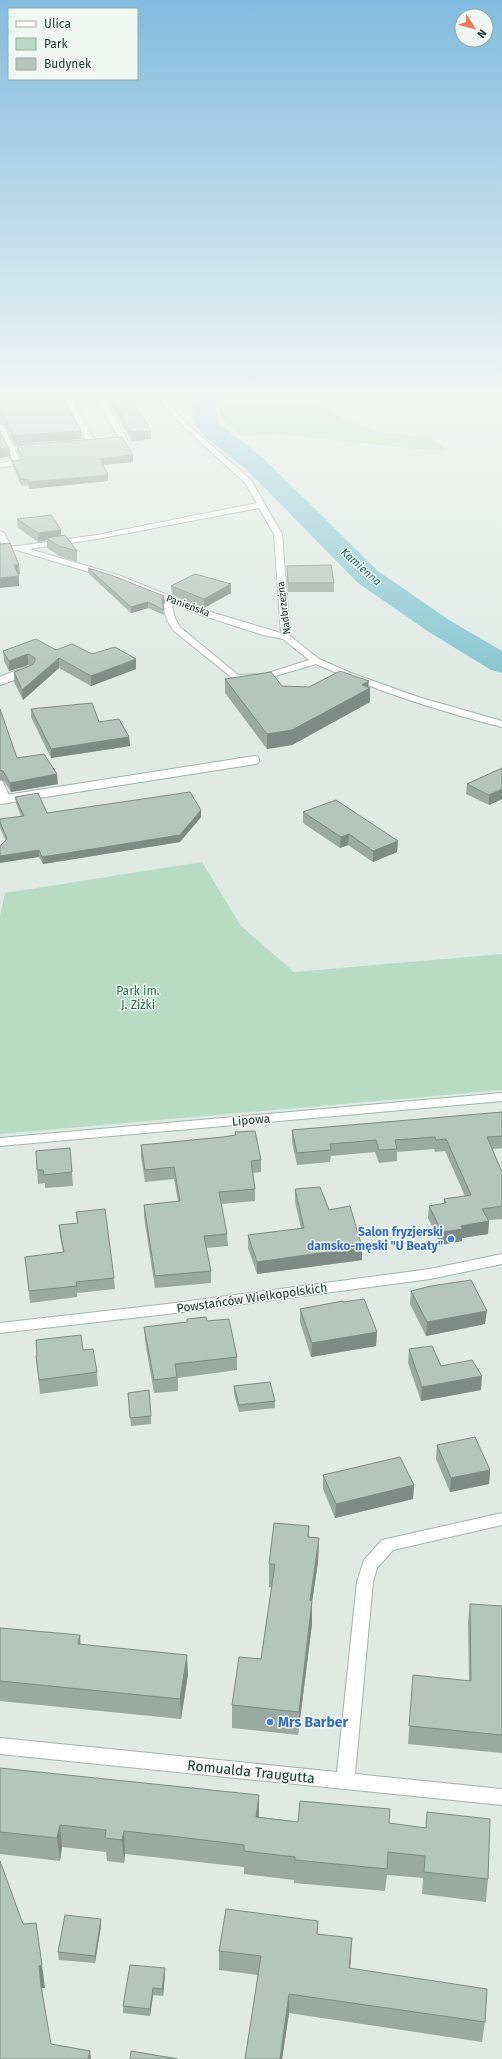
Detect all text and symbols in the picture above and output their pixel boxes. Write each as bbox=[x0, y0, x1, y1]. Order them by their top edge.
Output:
legend bbox=[8, 8, 138, 80]
north arrow bbox=[454, 8, 494, 48]
text: Ulica bbox=[44, 17, 71, 31]
text: N bbox=[474, 27, 489, 40]
text: Park bbox=[44, 37, 68, 51]
text: Budynek bbox=[44, 57, 92, 71]
water label: Kamienna bbox=[338, 546, 384, 588]
street label: Nadbrzeżna bbox=[275, 581, 293, 635]
street label: Panieńska bbox=[164, 592, 212, 619]
park label: Park im. J. Ziżki bbox=[116, 984, 160, 1012]
street label: Lipowa bbox=[231, 1111, 271, 1129]
place label: Salon fryzjerski damsko-męski "U Beaty" bbox=[307, 1225, 443, 1253]
marker: Salon fryzjerski damsko-męski "U Beaty" bbox=[446, 1234, 456, 1244]
street label: Powstańców Wielkopolskich bbox=[176, 1280, 328, 1316]
place label: Mrs Barber bbox=[278, 1714, 349, 1731]
marker: Mrs Barber bbox=[265, 1717, 275, 1727]
street label: Romualda Traugutta bbox=[186, 1757, 316, 1787]

